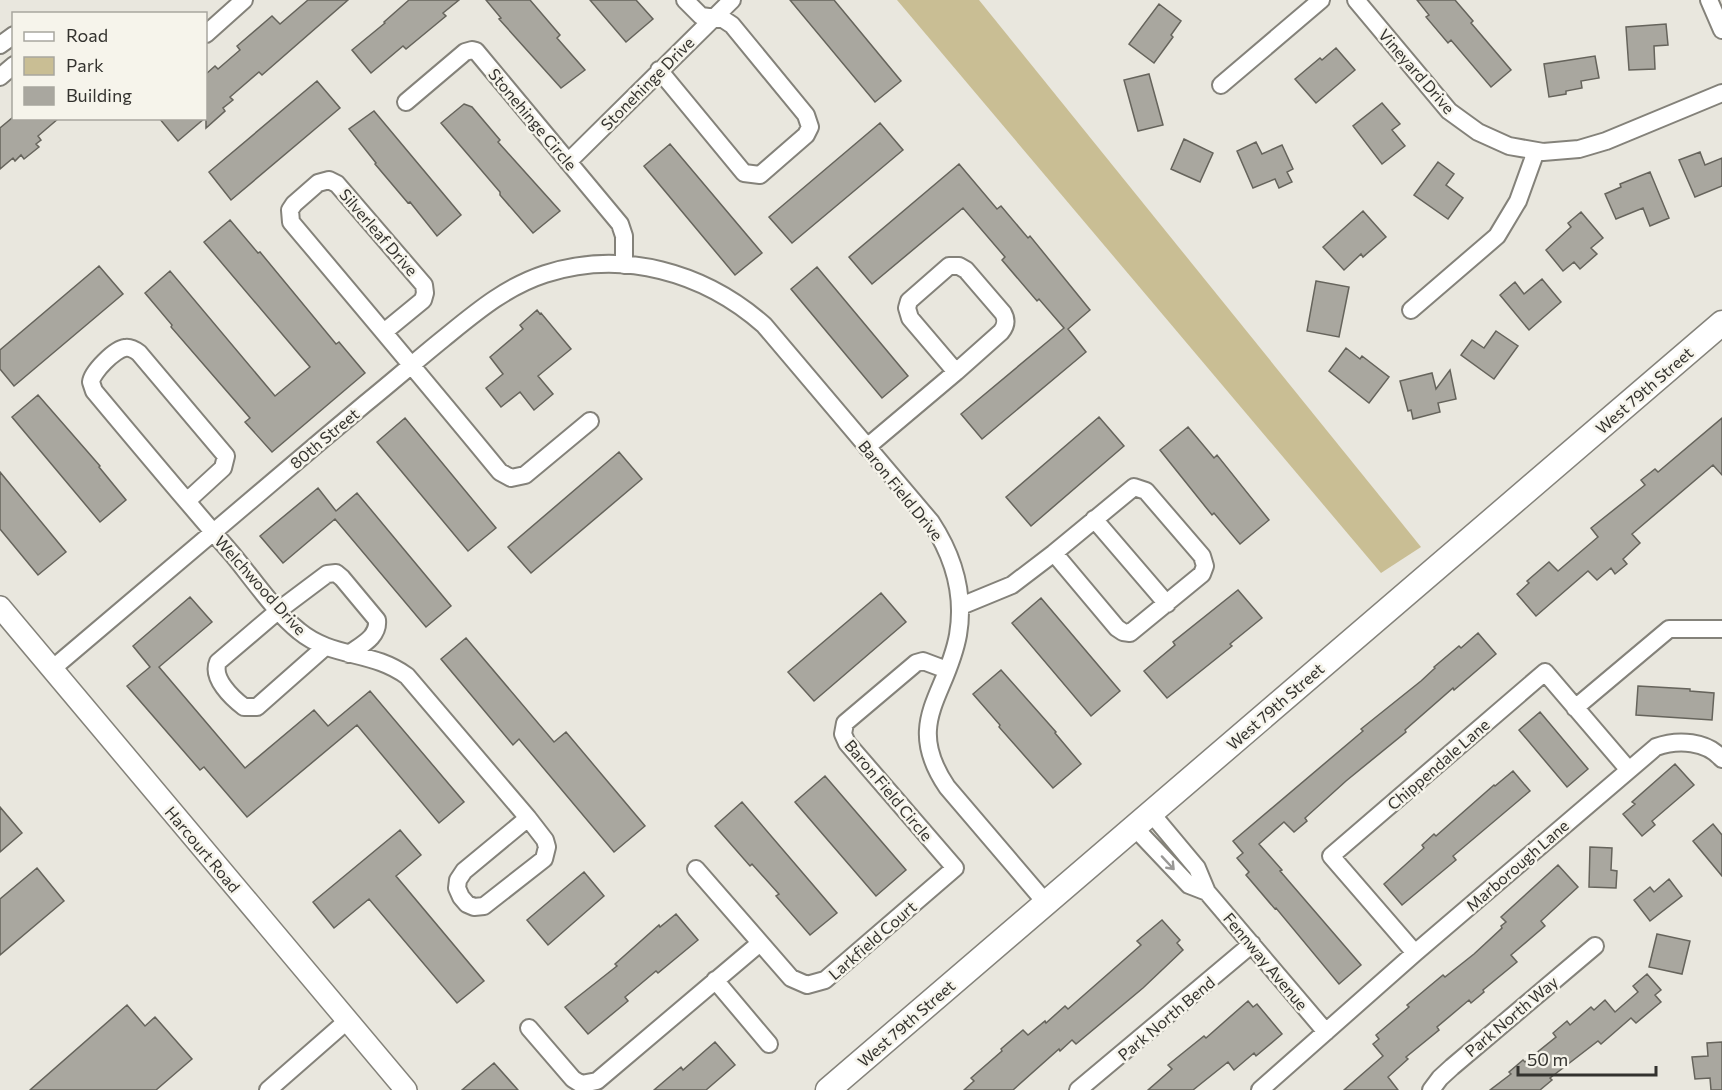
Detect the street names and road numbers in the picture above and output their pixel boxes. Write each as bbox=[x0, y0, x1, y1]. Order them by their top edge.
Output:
street label: Vineyard Drive bbox=[1375, 25, 1459, 117]
street label: Stonehinge Drive bbox=[596, 32, 698, 134]
street label: Stonehinge Circle bbox=[485, 64, 581, 174]
street label: Silverleaf Drive bbox=[336, 185, 422, 279]
street label: West 79th Street bbox=[1591, 342, 1697, 437]
street label: 80th Street bbox=[286, 403, 363, 472]
street label: Baron Field Drive bbox=[855, 436, 947, 544]
street label: Welchwood Drive bbox=[211, 531, 311, 639]
street label: West 79th Street bbox=[1222, 658, 1328, 753]
street label: Chippendale Lane bbox=[1383, 714, 1493, 814]
street label: Baron Field Circle bbox=[841, 736, 937, 844]
street label: Harcourt Road bbox=[162, 802, 244, 896]
street label: Marborough Lane bbox=[1462, 815, 1572, 915]
street label: Larkfield Court bbox=[824, 896, 920, 983]
street label: Fennway Avenue bbox=[1220, 909, 1312, 1013]
street label: Park North Bend bbox=[1114, 972, 1218, 1064]
street label: Park North Way bbox=[1461, 972, 1561, 1060]
street label: West 79th Street bbox=[853, 975, 959, 1070]

